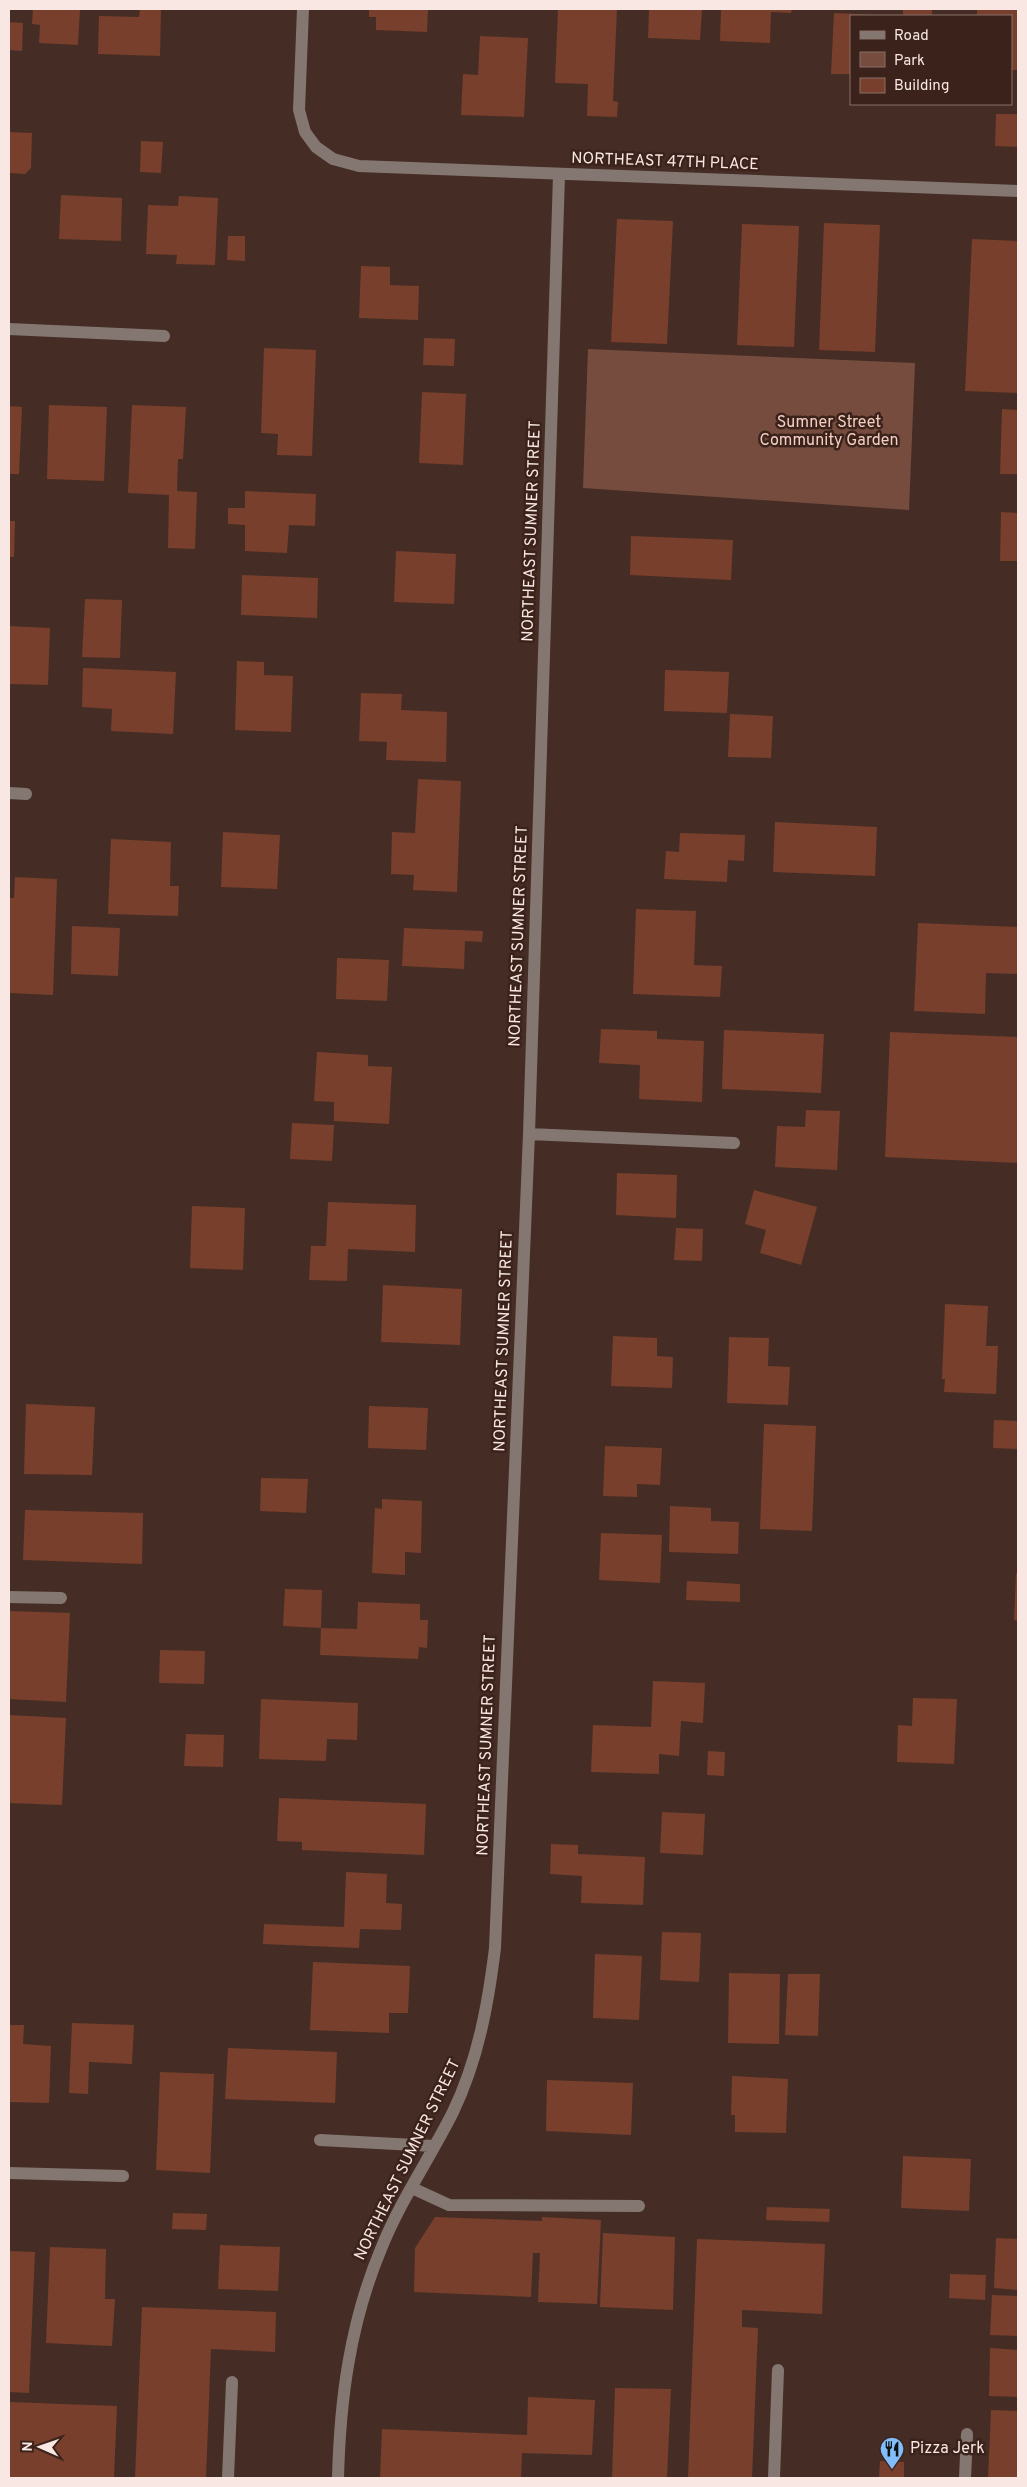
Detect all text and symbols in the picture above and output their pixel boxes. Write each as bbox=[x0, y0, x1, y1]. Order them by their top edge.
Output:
legend bbox=[850, 15, 1012, 105]
text: Road bbox=[894, 27, 929, 46]
text: Park bbox=[894, 52, 925, 71]
text: Building bbox=[894, 77, 949, 96]
street label: NORTHEAST 47TH PLACE bbox=[571, 149, 759, 175]
park label: Sumner Street Community Garden bbox=[760, 413, 899, 451]
street label: NORTHEAST SUMNER STREET bbox=[518, 420, 546, 642]
street label: NORTHEAST SUMNER STREET bbox=[505, 825, 533, 1047]
street label: NORTHEAST SUMNER STREET bbox=[490, 1230, 518, 1452]
street label: NORTHEAST SUMNER STREET bbox=[473, 1634, 501, 1856]
street label: NORTHEAST SUMNER STREET bbox=[350, 2056, 466, 2264]
north arrow bbox=[15, 2422, 65, 2472]
restaurant icon: Pizza Jerk bbox=[879, 2436, 905, 2470]
place label: Pizza Jerk bbox=[910, 2439, 985, 2459]
text: N bbox=[20, 2441, 37, 2452]

